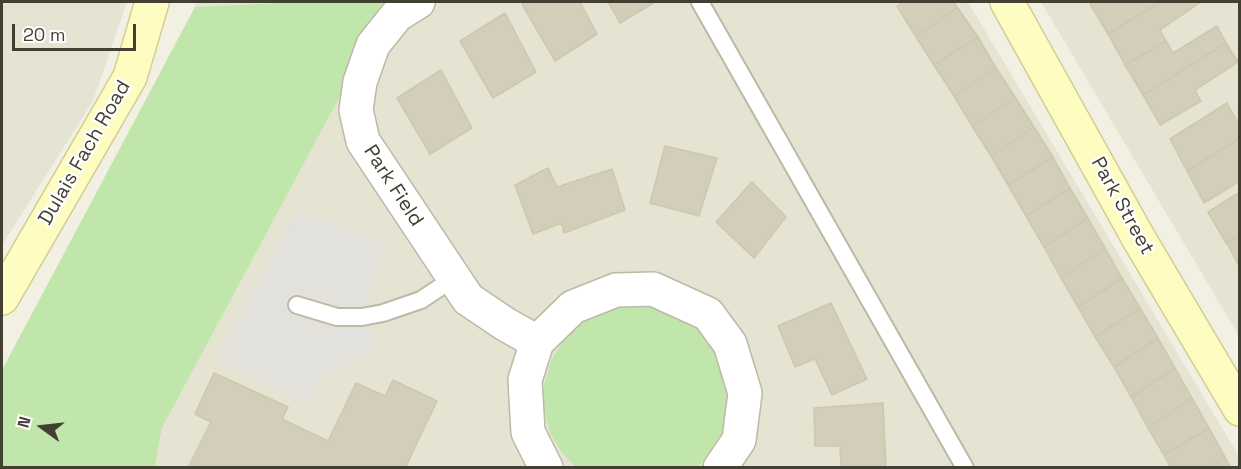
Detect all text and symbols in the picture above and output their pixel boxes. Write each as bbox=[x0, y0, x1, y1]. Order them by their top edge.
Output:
scale bar bbox=[15, 12, 140, 50]
text: 20 m bbox=[23, 23, 66, 46]
street label: Dulais Fach Road bbox=[34, 77, 136, 229]
street label: Park Field bbox=[358, 141, 428, 231]
street label: Park Street bbox=[1085, 153, 1159, 259]
north arrow bbox=[12, 397, 72, 457]
text: N bbox=[13, 414, 36, 430]

